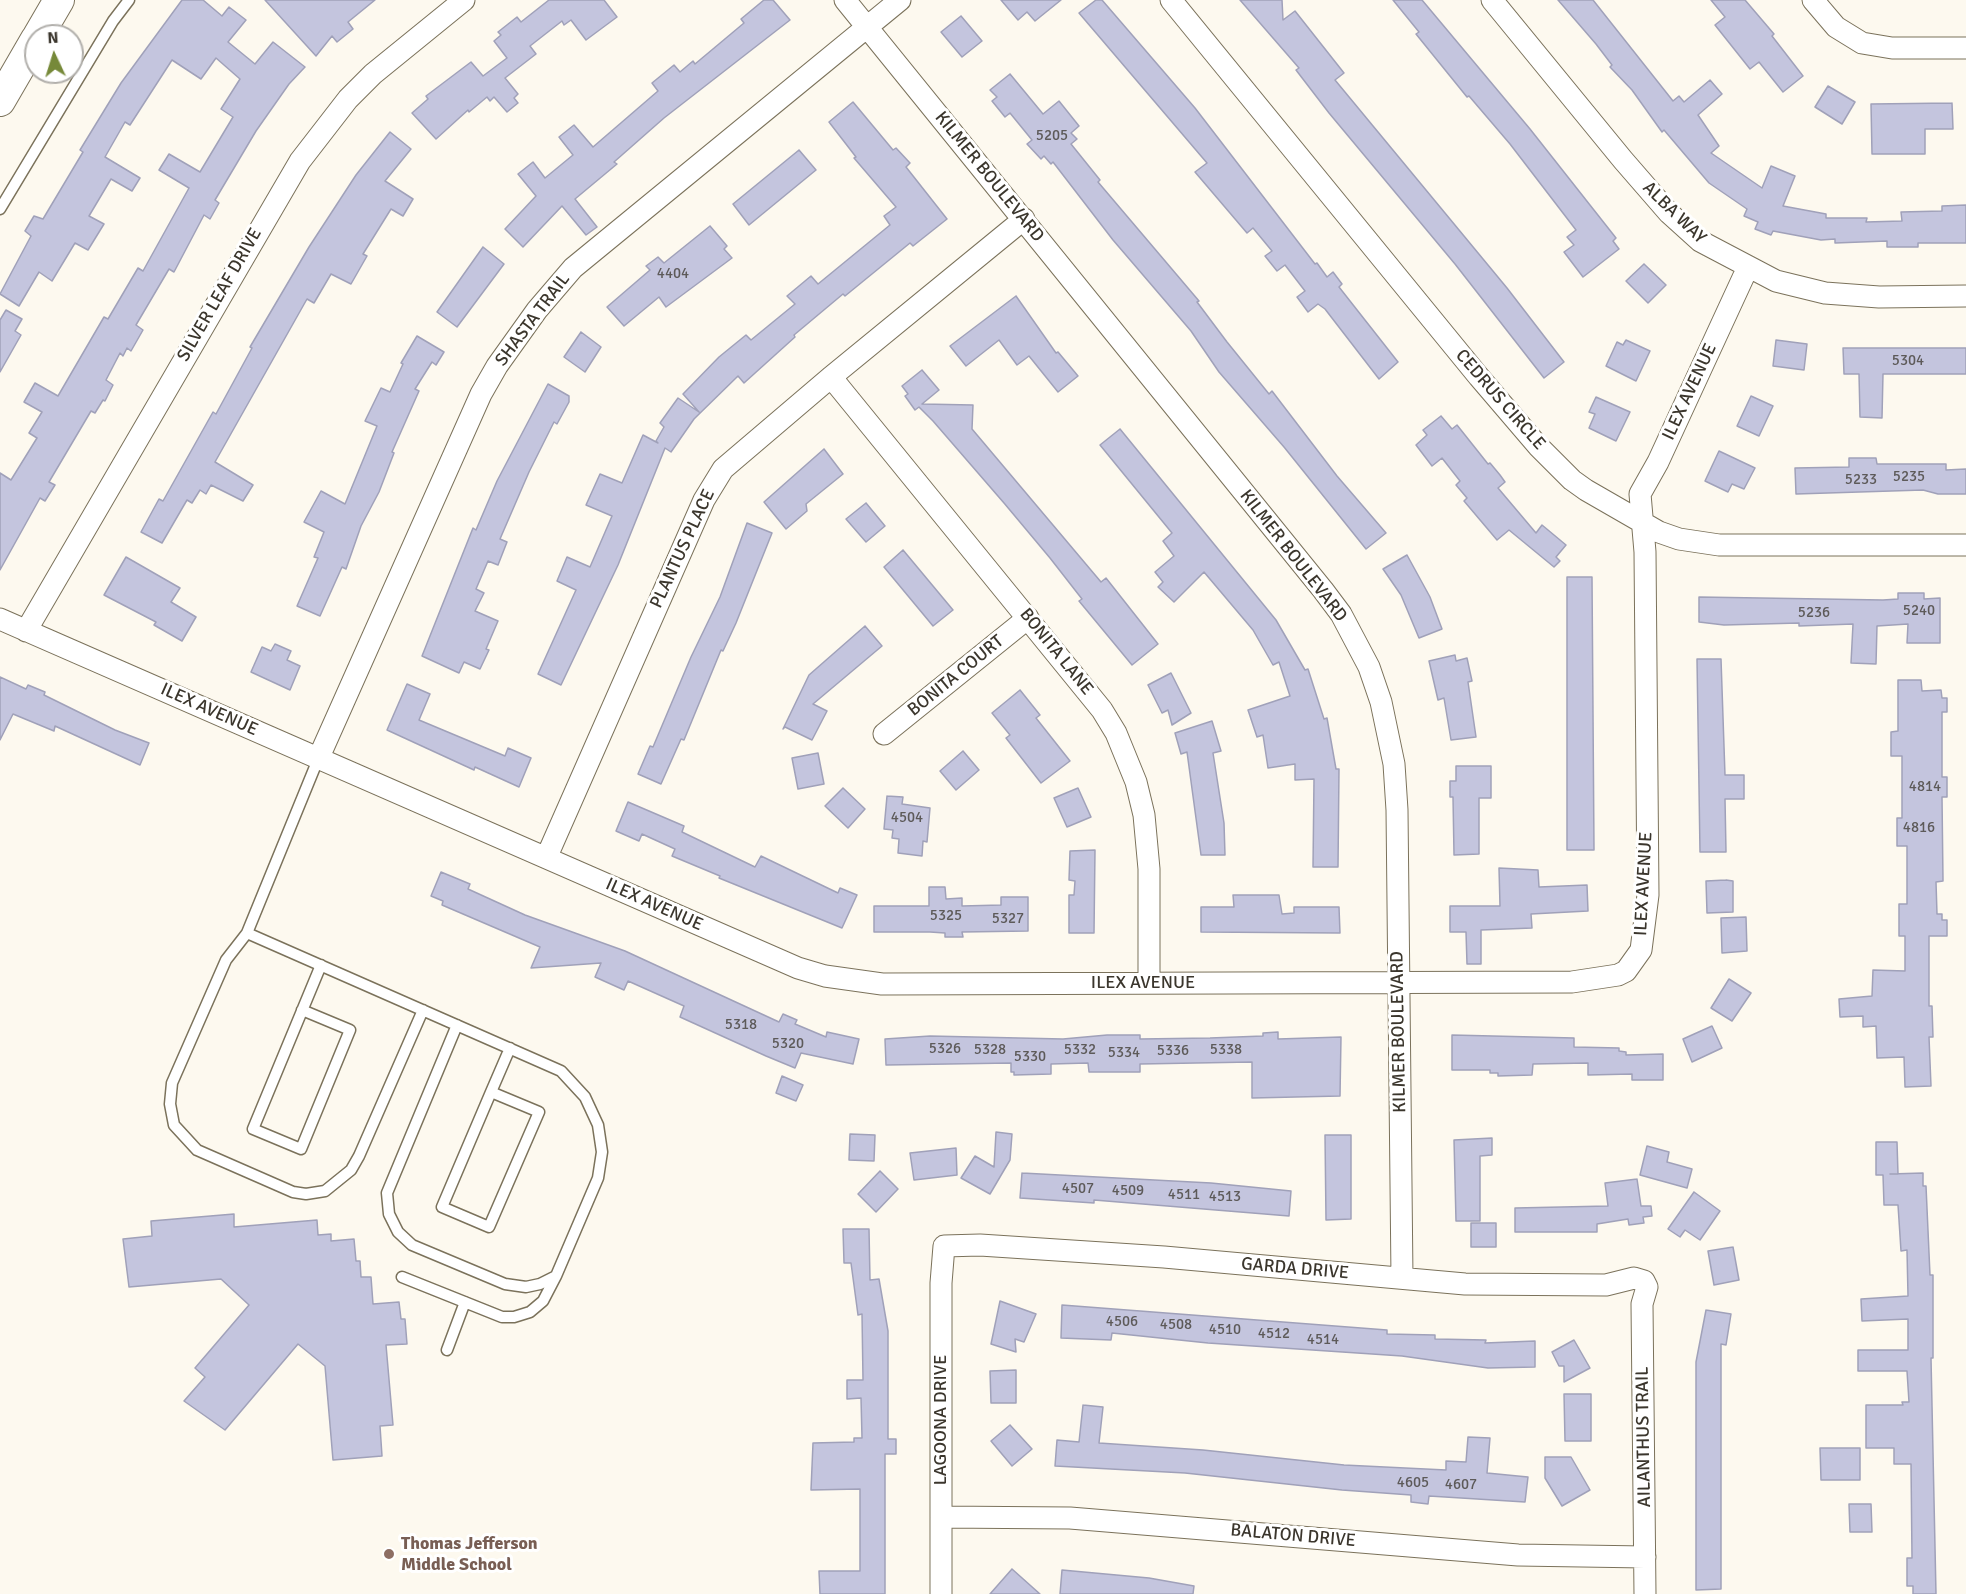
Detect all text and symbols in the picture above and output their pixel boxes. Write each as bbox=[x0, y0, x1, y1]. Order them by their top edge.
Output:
north arrow bbox=[24, 24, 84, 84]
text: N bbox=[47, 28, 59, 48]
street label: KILMER BOULEVARD bbox=[930, 107, 1048, 247]
house number: 5205 bbox=[1036, 127, 1068, 145]
street label: ALBA WAY bbox=[1638, 177, 1710, 249]
street label: SILVER LEAF DRIVE bbox=[173, 224, 267, 366]
house number: 4404 bbox=[657, 265, 689, 283]
street label: SHASTA TRAIL bbox=[491, 269, 575, 371]
street label: ILEX AVENUE bbox=[1658, 340, 1722, 444]
street label: CEDRUS CIRCLE bbox=[1450, 345, 1550, 455]
house number: 5304 bbox=[1892, 352, 1924, 370]
house number: 5235 bbox=[1893, 468, 1925, 486]
house number: 5233 bbox=[1845, 471, 1877, 489]
street label: PLANTUS PLACE bbox=[646, 486, 720, 612]
street label: KILMER BOULEVARD bbox=[1235, 486, 1351, 626]
house number: 5240 bbox=[1903, 602, 1935, 620]
street label: BONITA LANE bbox=[1014, 604, 1098, 700]
house number: 5236 bbox=[1798, 604, 1830, 622]
street label: BONITA COURT bbox=[904, 631, 1008, 721]
street label: ILEX AVENUE bbox=[157, 679, 261, 741]
house number: 4814 bbox=[1909, 778, 1941, 796]
house number: 4504 bbox=[891, 809, 923, 827]
house number: 4816 bbox=[1903, 819, 1935, 837]
street label: ILEX AVENUE bbox=[1630, 831, 1658, 937]
street label: ILEX AVENUE bbox=[602, 874, 706, 936]
house number: 5325 bbox=[930, 907, 962, 925]
house number: 5327 bbox=[992, 910, 1024, 928]
street label: KILMER BOULEVARD bbox=[1387, 951, 1411, 1113]
street label: ILEX AVENUE bbox=[1091, 972, 1195, 994]
house number: 5318 bbox=[725, 1016, 757, 1034]
house number: 5320 bbox=[772, 1035, 804, 1053]
house number: 5326 bbox=[929, 1040, 961, 1058]
house number: 5328 bbox=[974, 1041, 1006, 1059]
house number: 5332 bbox=[1064, 1041, 1096, 1059]
house number: 5338 bbox=[1210, 1041, 1242, 1059]
house number: 5336 bbox=[1157, 1042, 1189, 1060]
house number: 5334 bbox=[1108, 1044, 1140, 1062]
house number: 5330 bbox=[1014, 1048, 1046, 1066]
house number: 4507 bbox=[1062, 1180, 1094, 1198]
house number: 4509 bbox=[1112, 1182, 1144, 1200]
house number: 4511 bbox=[1168, 1186, 1200, 1204]
house number: 4513 bbox=[1209, 1188, 1241, 1206]
street label: GARDA DRIVE bbox=[1240, 1254, 1350, 1284]
house number: 4506 bbox=[1106, 1313, 1138, 1331]
house number: 4508 bbox=[1160, 1316, 1192, 1334]
house number: 4510 bbox=[1209, 1321, 1241, 1339]
house number: 4512 bbox=[1258, 1325, 1290, 1343]
house number: 4514 bbox=[1307, 1331, 1339, 1349]
street label: LAGOONA DRIVE bbox=[930, 1355, 952, 1485]
street label: AILANTHUS TRAIL bbox=[1632, 1366, 1656, 1508]
house number: 4605 bbox=[1397, 1474, 1429, 1492]
house number: 4607 bbox=[1445, 1476, 1477, 1494]
street label: BALATON DRIVE bbox=[1229, 1520, 1357, 1552]
place label: Thomas Jefferson Middle School bbox=[401, 1533, 538, 1576]
marker: Thomas Jefferson Middle School bbox=[382, 1547, 396, 1561]

